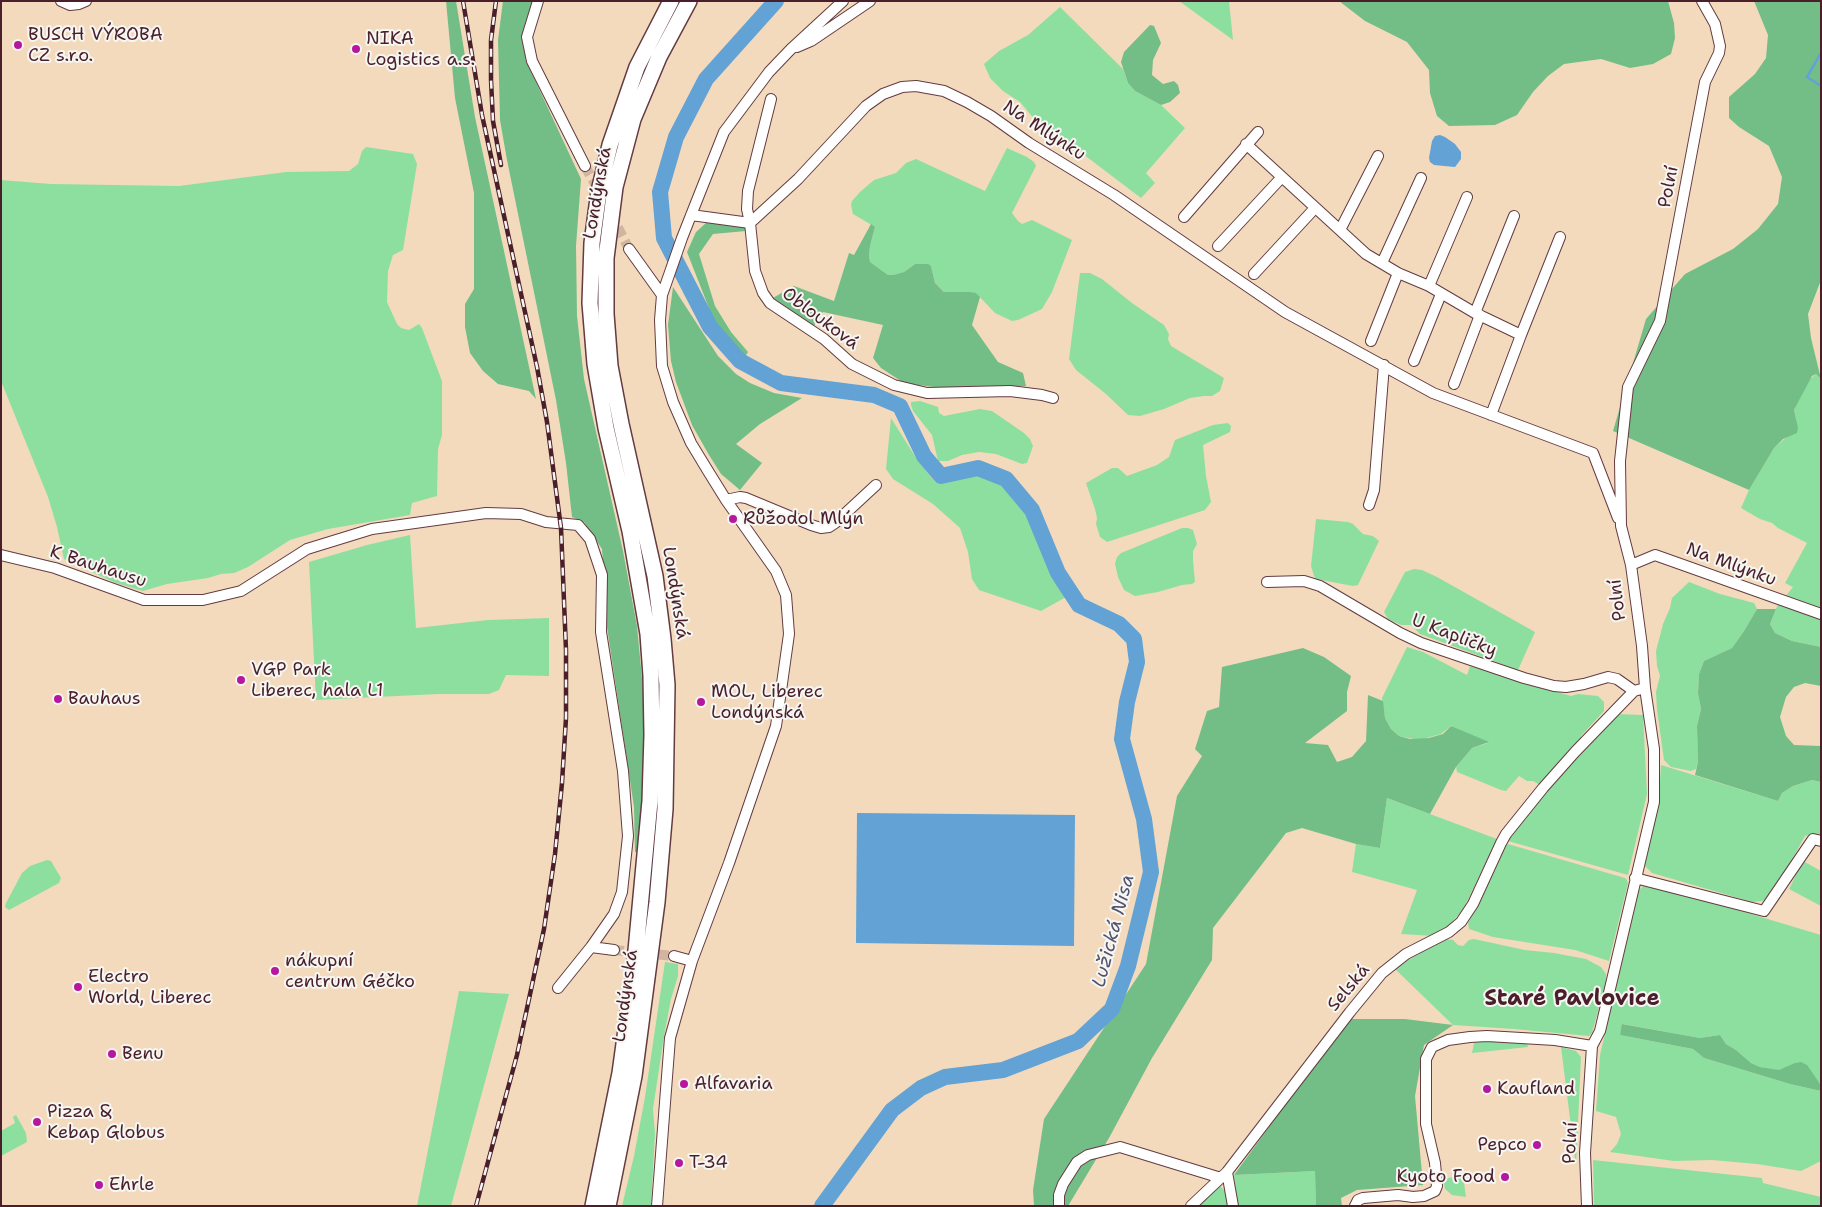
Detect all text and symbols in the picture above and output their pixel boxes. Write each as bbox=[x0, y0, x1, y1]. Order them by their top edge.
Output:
place label: BUSCH VÝROBA CZ s.r.o. bbox=[28, 24, 163, 66]
place label: NIKA Logistics a.s. bbox=[366, 28, 475, 70]
marker: BUSCH VÝROBA CZ s.r.o. bbox=[12, 39, 24, 51]
marker: NIKA Logistics a.s. bbox=[350, 43, 362, 55]
street label: Na Mlýnku bbox=[999, 96, 1089, 166]
street label: Londýnská bbox=[579, 145, 617, 241]
street label: Polní bbox=[1654, 164, 1684, 210]
street label: Oblouková bbox=[777, 283, 863, 355]
place label: Růžodol Mlýn bbox=[743, 508, 864, 530]
marker: Růžodol Mlýn bbox=[727, 513, 739, 525]
street label: Na Mlýnku bbox=[1683, 539, 1779, 591]
street label: K Bauhausu bbox=[47, 541, 149, 593]
street label: Londýnská bbox=[657, 545, 693, 641]
street label: Polní bbox=[1605, 578, 1631, 622]
street label: U Kapličky bbox=[1408, 610, 1500, 662]
place label: VGP Park Liberec, hala L1 bbox=[251, 659, 383, 702]
marker: VGP Park Liberec, hala L1 bbox=[235, 674, 247, 686]
place label: MOL, Liberec Londýnská bbox=[711, 681, 823, 724]
place label: Bauhaus bbox=[68, 688, 141, 710]
marker: Bauhaus bbox=[52, 693, 64, 705]
marker: MOL, Liberec Londýnská bbox=[695, 696, 707, 708]
water label: Lužická Nisa bbox=[1088, 872, 1140, 990]
street label: Londýnská bbox=[609, 948, 643, 1044]
place label: nákupní centrum Géčko bbox=[285, 950, 415, 992]
street label: Selská bbox=[1323, 960, 1375, 1016]
marker: nákupní centrum Géčko bbox=[269, 965, 281, 977]
place label: Electro World, Liberec bbox=[88, 966, 212, 1009]
marker: Electro World, Liberec bbox=[72, 981, 84, 993]
district label: Staré Pavlovice bbox=[1484, 986, 1660, 1012]
place label: Benu bbox=[122, 1043, 164, 1065]
marker: Benu bbox=[106, 1048, 118, 1060]
place label: Alfavaria bbox=[694, 1073, 773, 1095]
marker: Alfavaria bbox=[678, 1078, 690, 1090]
place label: Kaufland bbox=[1497, 1078, 1575, 1100]
marker: Kaufland bbox=[1481, 1083, 1493, 1095]
place label: Pizza & Kebap Globus bbox=[47, 1101, 165, 1144]
marker: Pizza & Kebap Globus bbox=[31, 1116, 43, 1128]
street label: Polní bbox=[1559, 1121, 1583, 1165]
place label: Pepco bbox=[1477, 1134, 1527, 1156]
marker: Pepco bbox=[1531, 1139, 1543, 1151]
place label: T-34 bbox=[689, 1152, 728, 1174]
marker: T-34 bbox=[673, 1157, 685, 1169]
place label: Kyoto Food bbox=[1396, 1166, 1495, 1188]
marker: Kyoto Food bbox=[1499, 1171, 1511, 1183]
place label: Ehrle bbox=[109, 1174, 154, 1196]
marker: Ehrle bbox=[93, 1179, 105, 1191]

